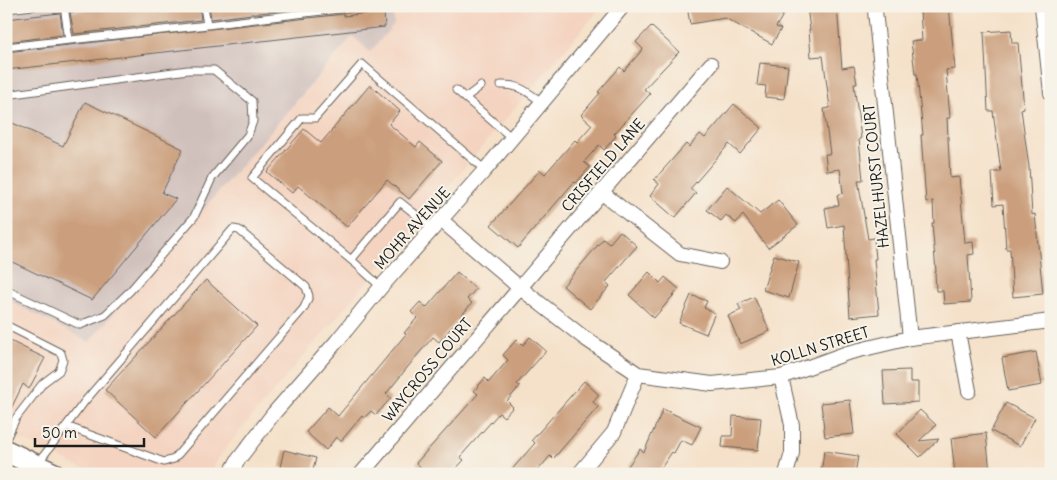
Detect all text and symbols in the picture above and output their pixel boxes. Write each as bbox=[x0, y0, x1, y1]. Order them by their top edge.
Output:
street label: HAZELHURST COURT bbox=[859, 103, 893, 249]
street label: CRISFIELD LANE bbox=[557, 114, 649, 216]
street label: MOHR AVENUE bbox=[370, 183, 454, 273]
street label: WAYCROSS COURT bbox=[378, 314, 476, 426]
street label: KOLLN STREET bbox=[768, 322, 872, 370]
scale bar bbox=[35, 415, 144, 447]
text: 50 m bbox=[42, 423, 77, 442]

